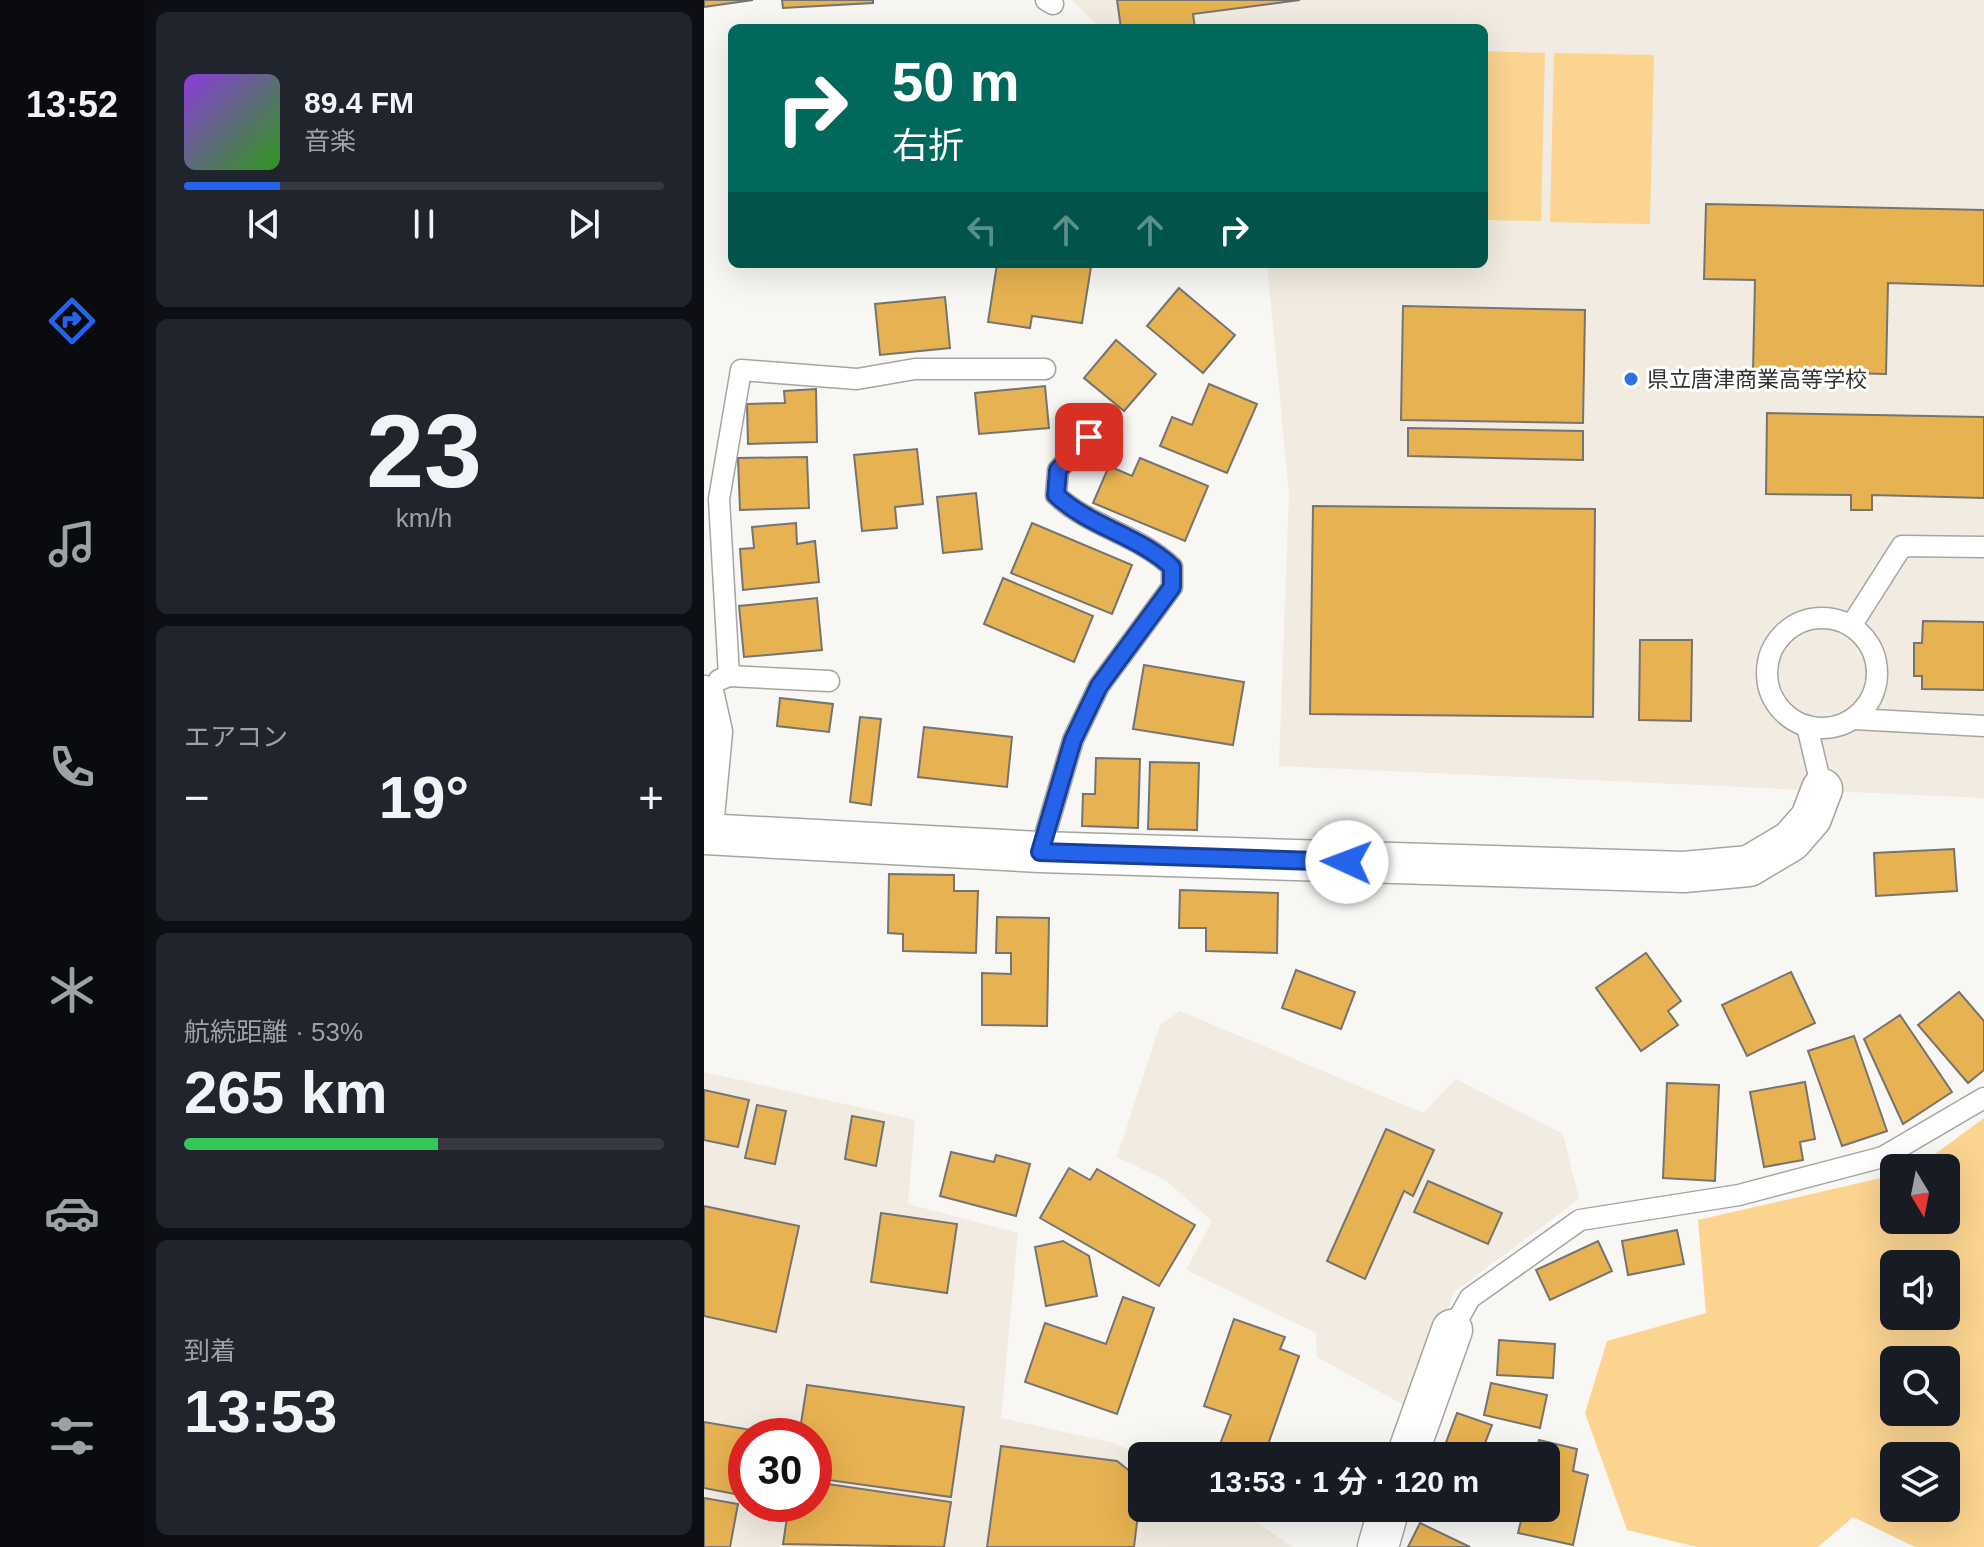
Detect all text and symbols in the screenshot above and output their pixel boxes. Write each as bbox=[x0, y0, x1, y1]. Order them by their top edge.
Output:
text: 50 m bbox=[892, 50, 1020, 113]
icon: right bbox=[760, 56, 864, 160]
text: 13:52 bbox=[26, 84, 118, 125]
text: 89.4 FM bbox=[304, 86, 414, 119]
text: 右折 bbox=[892, 125, 964, 166]
text: 音楽 bbox=[304, 126, 356, 156]
icon: previous bbox=[242, 202, 286, 246]
icon: pause bbox=[402, 202, 446, 246]
icon: next bbox=[562, 202, 606, 246]
icon: left bbox=[960, 208, 1004, 252]
icon: ahead bbox=[1044, 208, 1088, 252]
icon: ahead bbox=[1128, 208, 1172, 252]
icon: right bbox=[1212, 208, 1256, 252]
icon: directions bbox=[44, 293, 100, 349]
place label: 県立唐津商業高等学校 bbox=[1647, 367, 1867, 392]
marker: 県立唐津商業高等学校 bbox=[1622, 370, 1640, 388]
text: 23 bbox=[366, 393, 482, 509]
pin bbox=[1055, 403, 1123, 471]
icon: arrive bbox=[1067, 415, 1111, 459]
text: km/h bbox=[396, 503, 452, 533]
icon: music bbox=[44, 516, 100, 572]
text: エアコン bbox=[184, 722, 288, 752]
icon: phone bbox=[44, 739, 100, 795]
text: 19° bbox=[379, 764, 469, 831]
text: − bbox=[184, 773, 210, 822]
text: + bbox=[638, 773, 664, 822]
position arrow bbox=[1305, 820, 1389, 904]
icon: climate bbox=[44, 962, 100, 1018]
text: 航続距離 · 53% bbox=[184, 1017, 363, 1047]
text: 265 km bbox=[184, 1059, 388, 1126]
north arrow bbox=[1880, 1154, 1960, 1234]
map controls bbox=[1880, 1154, 1960, 1522]
icon: car bbox=[44, 1185, 100, 1241]
button: sound bbox=[1880, 1250, 1960, 1330]
text: 到着 bbox=[184, 1336, 236, 1366]
button: search bbox=[1880, 1346, 1960, 1426]
text: 13:53 bbox=[184, 1378, 337, 1445]
icon: filters bbox=[44, 1408, 100, 1464]
speed limit sign: 30 bbox=[728, 1418, 832, 1522]
button: layers bbox=[1880, 1442, 1960, 1522]
text: 13:53 · 1 分 · 120 m bbox=[1209, 1465, 1479, 1498]

